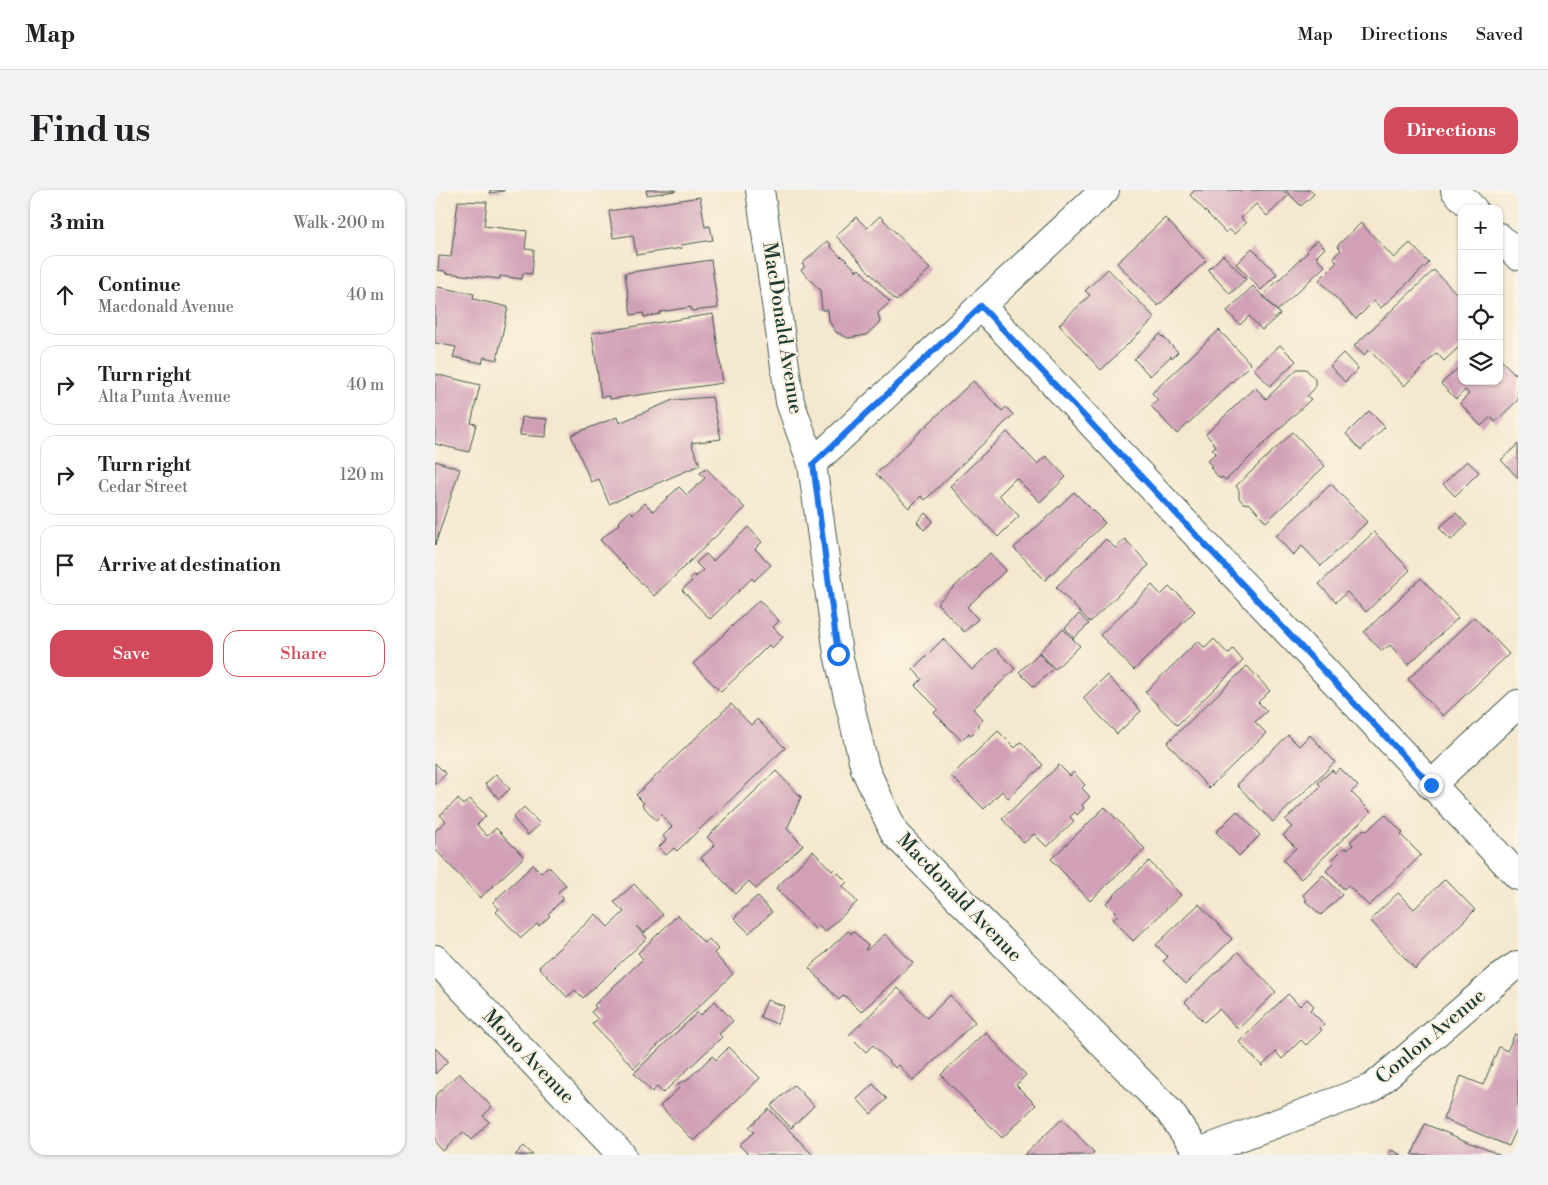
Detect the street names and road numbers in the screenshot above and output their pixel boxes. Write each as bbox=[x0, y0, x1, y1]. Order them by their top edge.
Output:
street label: MacDonald Avenue bbox=[756, 240, 808, 416]
street label: Macdonald Avenue bbox=[891, 828, 1027, 968]
street label: Conlon Avenue bbox=[1371, 984, 1491, 1090]
street label: Mono Avenue bbox=[477, 1004, 579, 1110]

